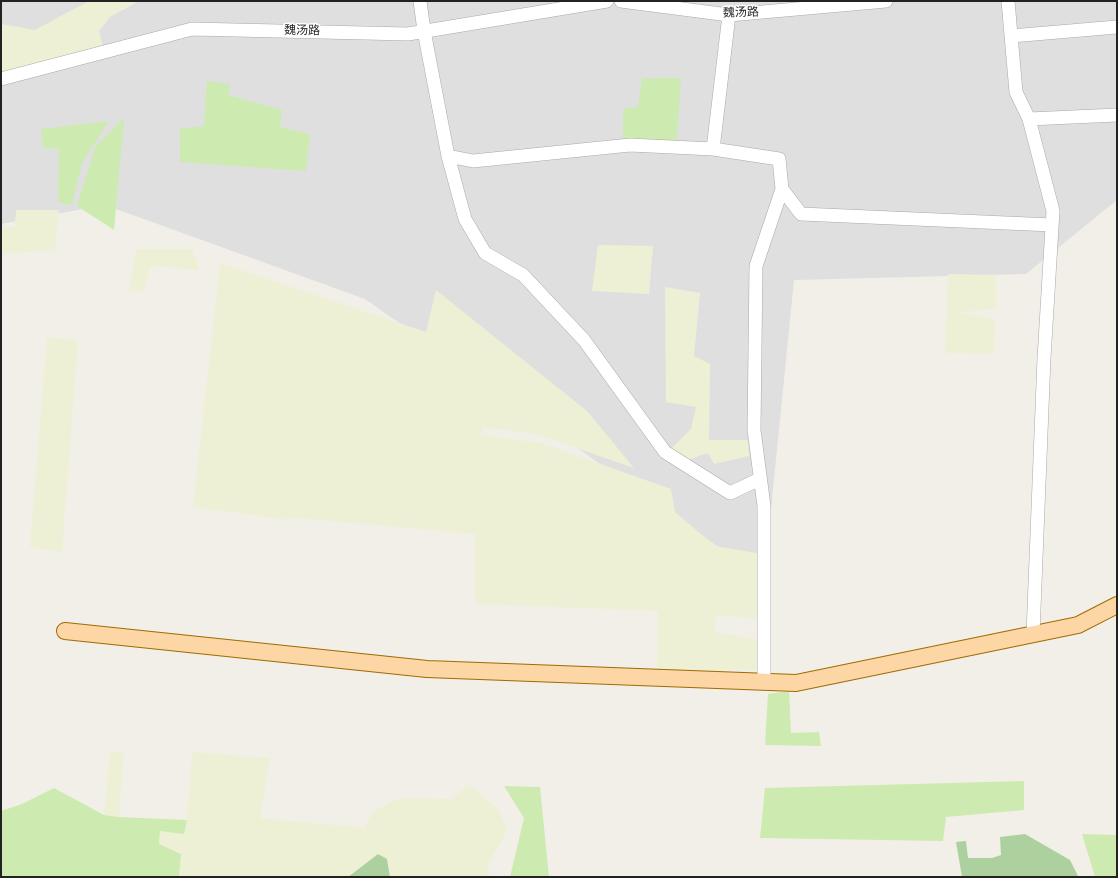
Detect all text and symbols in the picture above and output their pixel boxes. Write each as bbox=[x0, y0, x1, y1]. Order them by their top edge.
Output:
street label: 魏汤路 bbox=[723, 5, 759, 21]
street label: 魏汤路 bbox=[284, 23, 320, 39]

